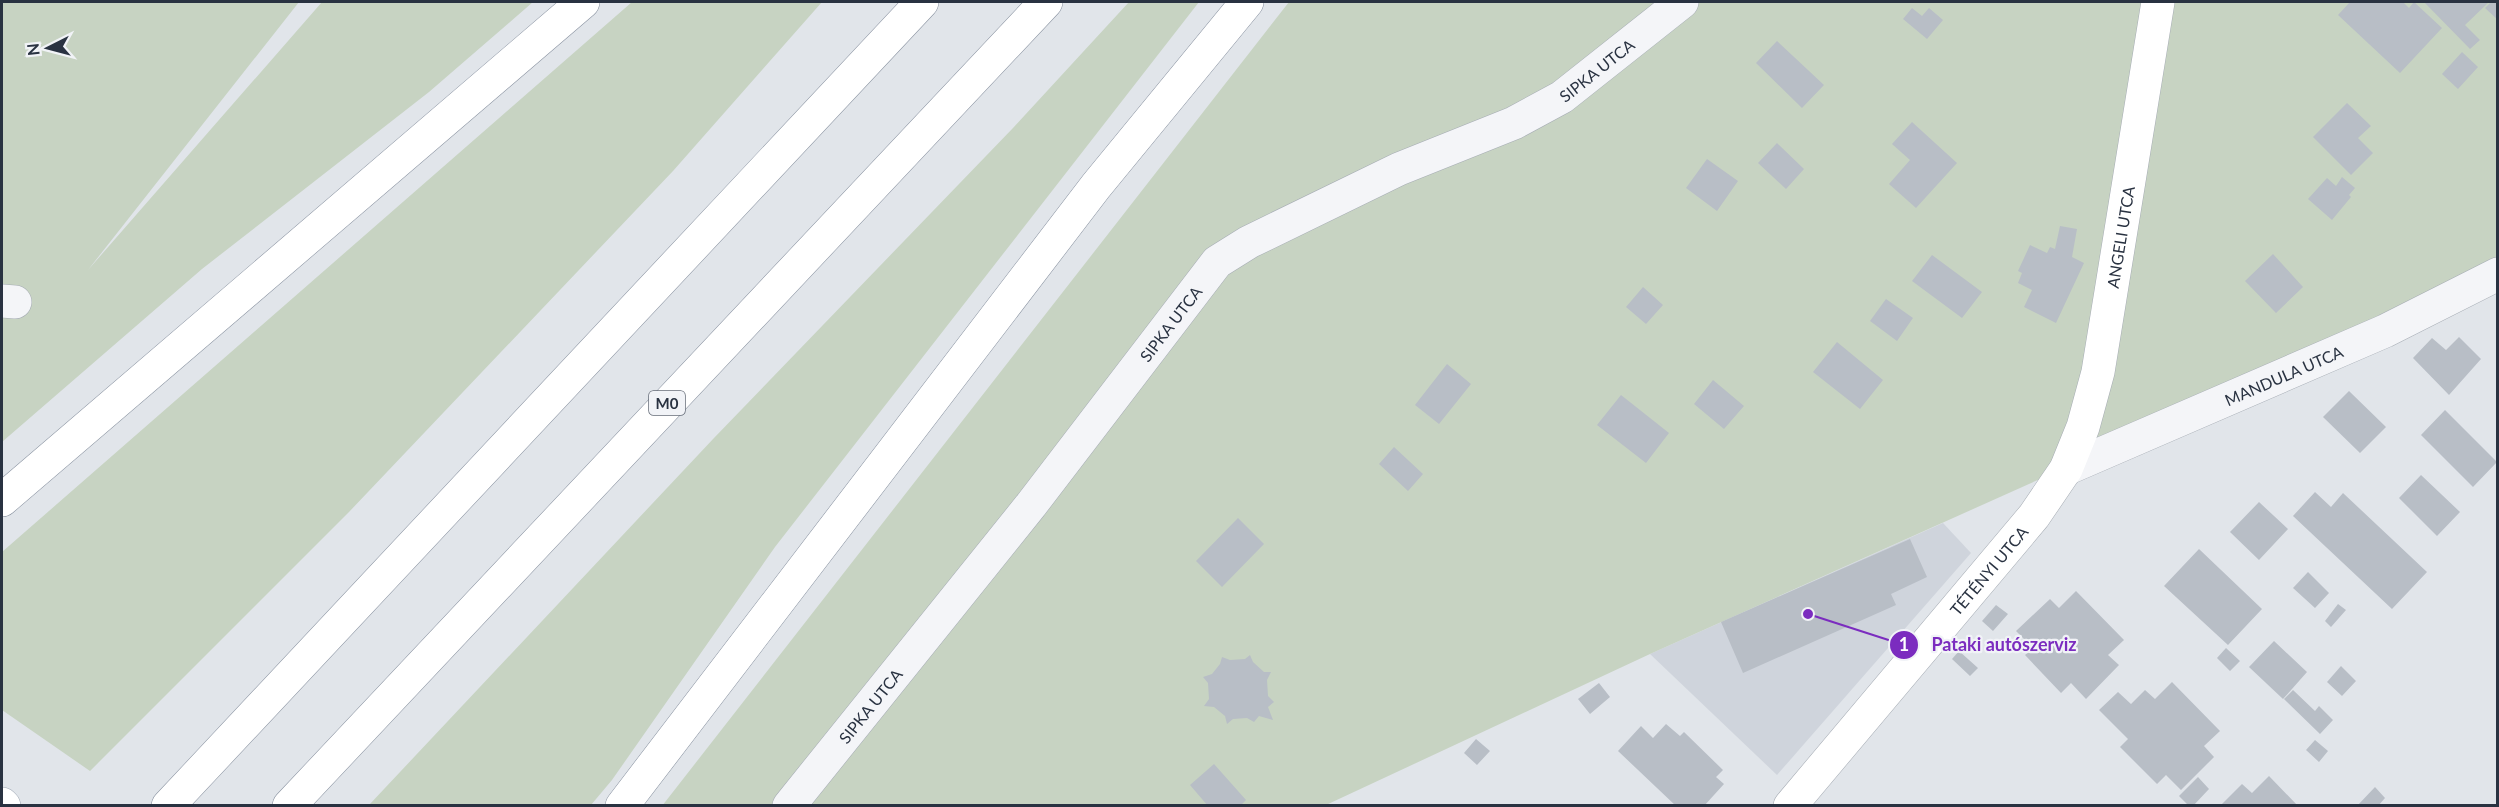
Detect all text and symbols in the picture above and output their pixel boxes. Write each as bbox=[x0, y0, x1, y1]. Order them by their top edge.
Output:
north arrow bbox=[18, 18, 78, 78]
street label: SIPKA UTCA bbox=[1555, 34, 1638, 105]
text: N bbox=[22, 42, 43, 57]
street label: ANGELI UTCA bbox=[2102, 184, 2138, 289]
street label: SIPKA UTCA bbox=[1135, 282, 1205, 365]
street label: MANDULA UTCA bbox=[2222, 341, 2346, 409]
road number: M0 bbox=[649, 391, 685, 415]
street label: TÉTÉNYI UTCA bbox=[1945, 522, 2031, 619]
callout: Pataki autószerviz bbox=[1889, 627, 2089, 663]
text: 1 bbox=[1899, 633, 1909, 655]
text: Pataki autószerviz bbox=[1931, 633, 2077, 655]
street label: SIPKA UTCA bbox=[834, 664, 906, 747]

